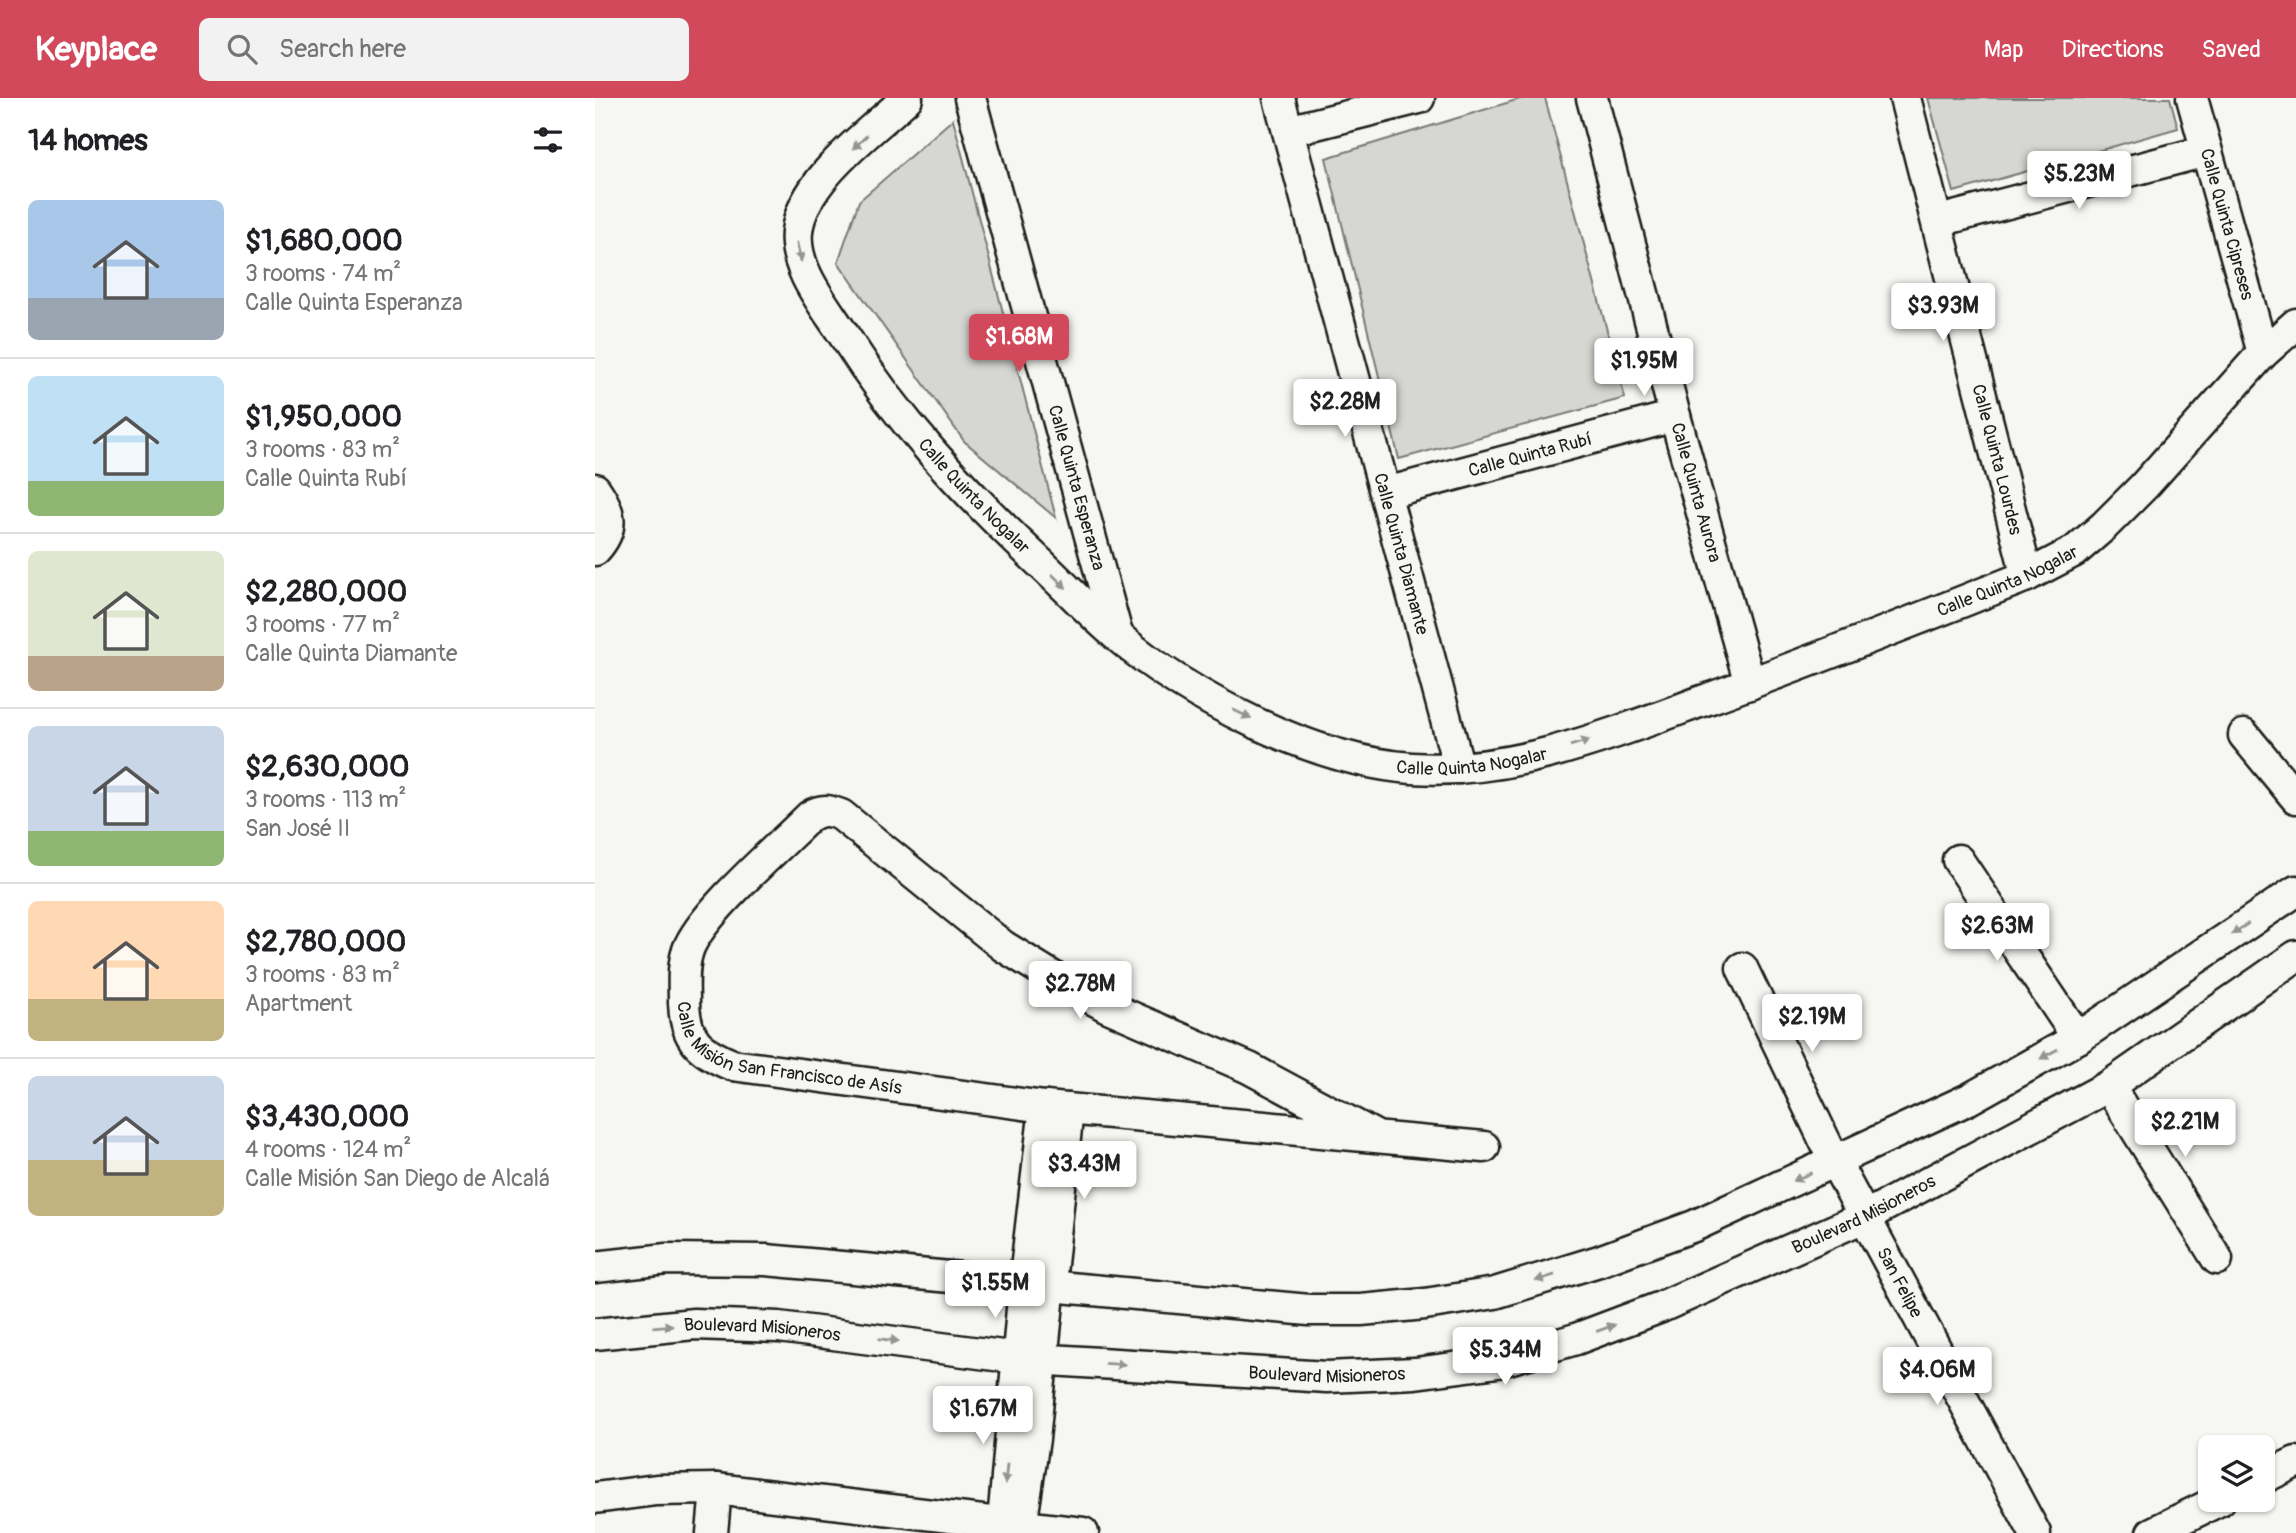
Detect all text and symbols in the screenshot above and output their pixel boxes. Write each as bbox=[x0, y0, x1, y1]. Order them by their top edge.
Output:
search box bbox=[199, 18, 689, 81]
text: Keyplace bbox=[35, 29, 157, 70]
icon: search bbox=[223, 30, 261, 68]
text: Search here bbox=[279, 33, 406, 65]
text: Map bbox=[1984, 35, 2024, 64]
text: Directions bbox=[2062, 35, 2163, 64]
text: Saved bbox=[2201, 35, 2261, 64]
icon: filters bbox=[529, 121, 567, 159]
text: 14 homes bbox=[28, 122, 148, 159]
one-way arrow bbox=[851, 134, 869, 150]
street label: Calle Quinta Cipreses bbox=[2195, 146, 2259, 303]
pin: $5.23M bbox=[2022, 152, 2136, 211]
text: $5.23M bbox=[2043, 159, 2115, 188]
text: $1,680,000 bbox=[245, 222, 403, 259]
icon: home bbox=[84, 228, 168, 312]
one-way arrow bbox=[794, 241, 805, 263]
text: 3 rooms · 74 m² bbox=[245, 259, 401, 288]
pin: $3.93M bbox=[1886, 284, 2000, 343]
text: Calle Quinta Esperanza bbox=[245, 288, 463, 317]
text: $3.93M bbox=[1907, 291, 1979, 320]
pin: $1.68M bbox=[962, 314, 1076, 374]
text: $1.68M bbox=[985, 322, 1053, 351]
pin: $1.95M bbox=[1587, 338, 1701, 398]
text: $1.95M bbox=[1610, 346, 1678, 375]
pin: $2.28M bbox=[1288, 380, 1402, 439]
street label: Calle Quinta Lourdes bbox=[1967, 382, 2027, 537]
text: $2.28M bbox=[1309, 387, 1381, 416]
text: $1,950,000 bbox=[245, 398, 402, 435]
street label: Calle Quinta Esperanza bbox=[1043, 402, 1110, 573]
icon: home bbox=[84, 404, 168, 488]
street label: Calle Quinta Aurora bbox=[1665, 420, 1726, 565]
street label: Calle Quinta Rubí bbox=[1466, 428, 1594, 483]
street label: Calle Quinta Nogalar bbox=[913, 434, 1035, 559]
text: 3 rooms · 83 m² bbox=[245, 435, 400, 464]
text: Calle Quinta Rubí bbox=[245, 464, 407, 493]
street label: Calle Quinta Diamante bbox=[1368, 471, 1434, 637]
street label: Calle Quinta Nogalar bbox=[1934, 540, 2083, 622]
one-way arrow bbox=[1050, 572, 1067, 588]
text: $2,280,000 bbox=[245, 573, 407, 610]
icon: home bbox=[84, 579, 168, 663]
text: 3 rooms · 77 m² bbox=[245, 610, 400, 639]
text: Calle Quinta Diamante bbox=[245, 639, 457, 668]
one-way arrow bbox=[1232, 709, 1252, 720]
one-way arrow bbox=[1569, 737, 1591, 748]
street label: Calle Quinta Nogalar bbox=[1395, 742, 1550, 781]
text: $2,630,000 bbox=[245, 748, 409, 785]
icon: home bbox=[84, 754, 168, 838]
text: 3 rooms · 113 m² bbox=[245, 785, 406, 814]
text: San José II bbox=[245, 814, 350, 843]
pin: $2.63M bbox=[1940, 904, 2054, 963]
text: $2.63M bbox=[1960, 911, 2034, 940]
text: $2,780,000 bbox=[245, 923, 406, 960]
one-way arrow bbox=[2230, 923, 2249, 936]
icon: home bbox=[84, 929, 168, 1013]
text: 3 rooms · 83 m² bbox=[245, 960, 400, 989]
pin: $2.78M bbox=[1023, 962, 1137, 1021]
text: $2.78M bbox=[1045, 969, 1115, 998]
text: Apartment bbox=[245, 989, 352, 1018]
pin: $2.19M bbox=[1755, 995, 1869, 1054]
street label: Calle Misión San Francisco de Asís bbox=[672, 1001, 903, 1100]
text: $2.19M bbox=[1778, 1002, 1846, 1031]
one-way arrow bbox=[2040, 1048, 2059, 1060]
text: $3,430,000 bbox=[245, 1098, 409, 1135]
pin: $2.21M bbox=[2128, 1100, 2242, 1159]
icon: home bbox=[84, 1104, 168, 1188]
text: $2.21M bbox=[2151, 1107, 2219, 1136]
text: 4 rooms · 124 m² bbox=[245, 1135, 411, 1164]
pin: $3.43M bbox=[1027, 1142, 1141, 1201]
text: $3.43M bbox=[1047, 1149, 1121, 1178]
text: Calle Misión San Diego de Alcalá bbox=[245, 1164, 550, 1193]
street label: Boulevard Misioneros bbox=[1788, 1170, 1940, 1259]
one-way arrow bbox=[1792, 1171, 1812, 1183]
street label: San Felipe bbox=[1871, 1244, 1928, 1322]
pin: $1.55M bbox=[938, 1260, 1052, 1320]
text: $1.55M bbox=[961, 1268, 1029, 1297]
one-way arrow bbox=[1534, 1273, 1555, 1283]
street label: Boulevard Misioneros bbox=[683, 1313, 842, 1347]
one-way arrow bbox=[652, 1321, 674, 1332]
one-way arrow bbox=[1595, 1322, 1616, 1333]
pin: $5.34M bbox=[1448, 1328, 1562, 1387]
one-way arrow bbox=[878, 1335, 900, 1346]
text: $5.34M bbox=[1469, 1335, 1541, 1364]
pin: $4.06M bbox=[1880, 1348, 1994, 1407]
text: $4.06M bbox=[1899, 1355, 1975, 1384]
one-way arrow bbox=[1105, 1359, 1127, 1370]
street label: Boulevard Misioneros bbox=[1248, 1361, 1406, 1389]
pin: $1.67M bbox=[926, 1386, 1040, 1446]
text: $1.67M bbox=[949, 1394, 1017, 1423]
map controls bbox=[2198, 1435, 2275, 1512]
button: layers bbox=[2198, 1435, 2275, 1512]
one-way arrow bbox=[1000, 1464, 1011, 1486]

